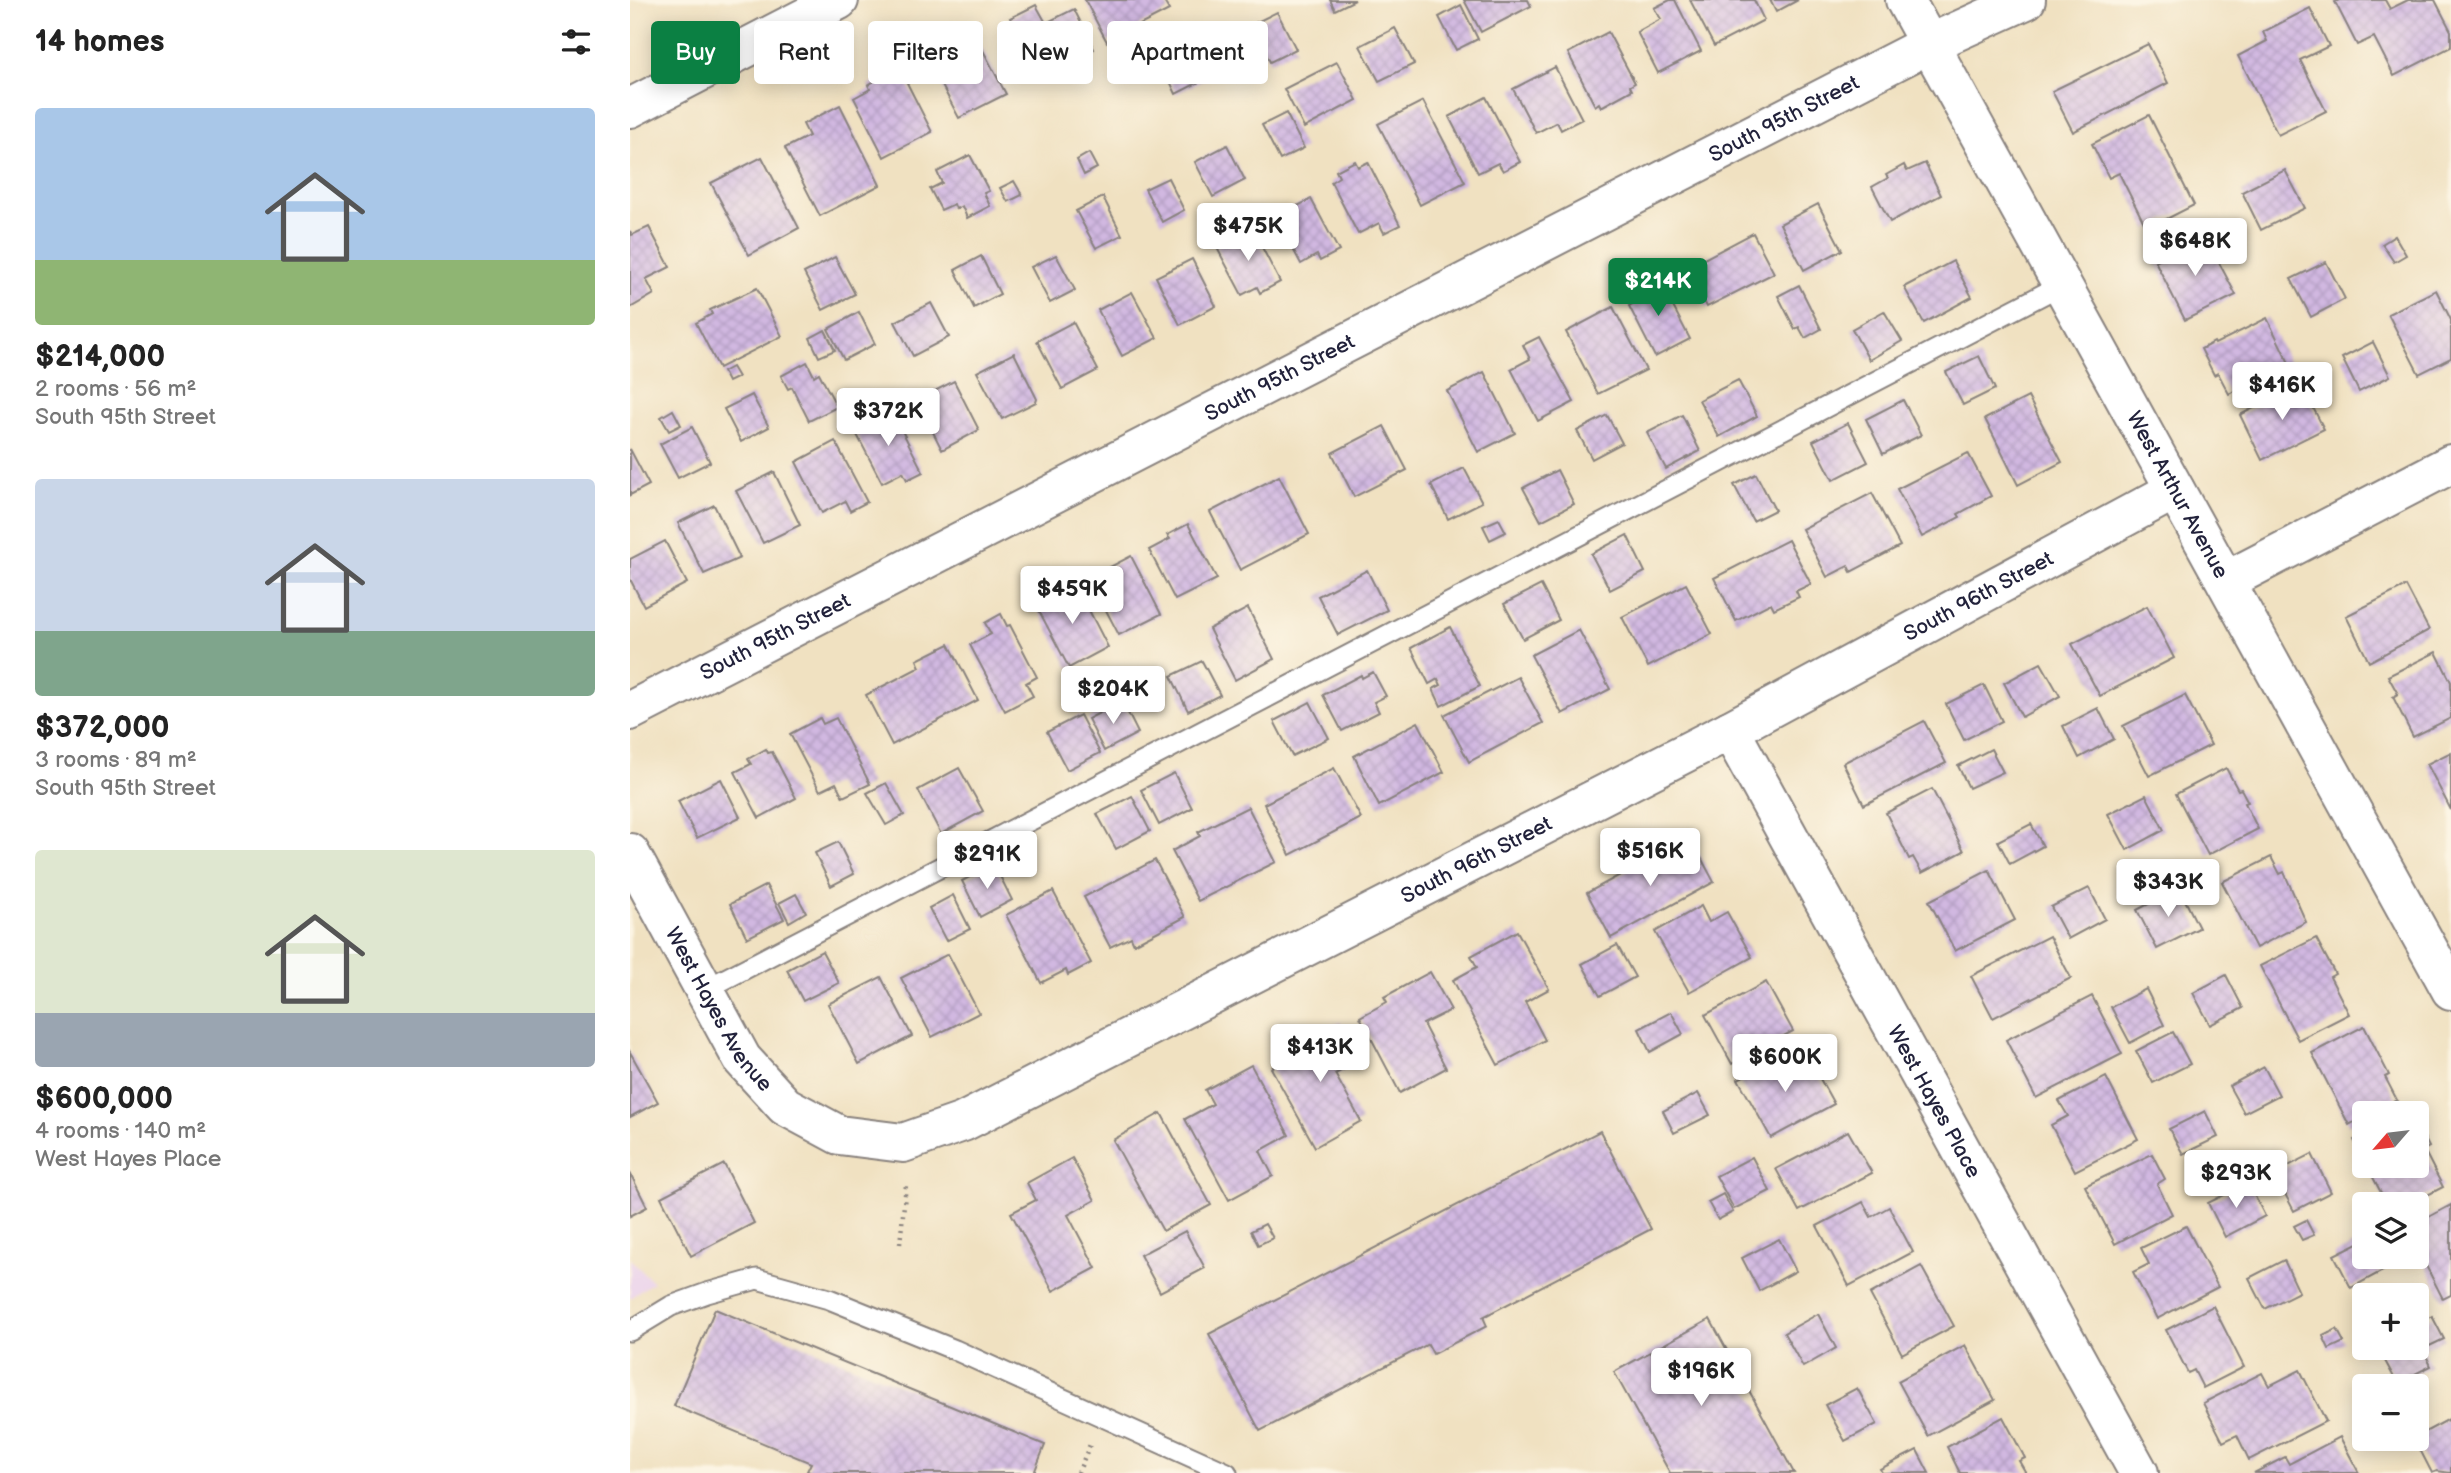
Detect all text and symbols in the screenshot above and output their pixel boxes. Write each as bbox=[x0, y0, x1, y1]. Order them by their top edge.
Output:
chip: Buy bbox=[651, 21, 740, 84]
chip: Rent bbox=[754, 21, 854, 84]
chip: Filters bbox=[868, 21, 983, 84]
chip: New bbox=[997, 21, 1093, 84]
chip: Apartment bbox=[1107, 21, 1268, 84]
icon: filters bbox=[557, 23, 595, 61]
text: 14 homes bbox=[35, 24, 164, 60]
street label: South 95th Street bbox=[1705, 70, 1864, 168]
icon: home bbox=[252, 154, 378, 280]
pin: $475K bbox=[1199, 204, 1297, 263]
text: $475K bbox=[1213, 212, 1283, 240]
pin: $648K bbox=[2146, 218, 2244, 278]
text: $648K bbox=[2159, 227, 2231, 255]
pin: $214K bbox=[1609, 258, 1707, 318]
text: $214K bbox=[1624, 267, 1692, 295]
street label: South 95th Street bbox=[1200, 329, 1359, 427]
text: $214,000 bbox=[35, 339, 165, 375]
pin: $416K bbox=[2233, 362, 2331, 422]
text: $416K bbox=[2248, 371, 2316, 399]
text: 2 rooms · 56 m² bbox=[35, 375, 197, 403]
pin: $372K bbox=[839, 388, 937, 448]
text: $372K bbox=[853, 397, 923, 425]
text: South 95th Street bbox=[35, 403, 216, 431]
street label: West Arthur Avenue bbox=[2121, 407, 2234, 583]
icon: home bbox=[252, 525, 378, 651]
street label: South 96th Street bbox=[1900, 546, 2058, 647]
pin: $459K bbox=[1023, 566, 1121, 626]
text: $459K bbox=[1036, 575, 1108, 603]
street label: South 95th Street bbox=[696, 588, 855, 686]
pin: $204K bbox=[1064, 666, 1162, 726]
text: $204K bbox=[1077, 675, 1149, 703]
text: $372,000 bbox=[35, 710, 170, 746]
text: 3 rooms · 89 m² bbox=[35, 746, 197, 774]
text: South 95th Street bbox=[35, 774, 216, 802]
street label: South 96th Street bbox=[1397, 811, 1557, 909]
pin: $516K bbox=[1601, 828, 1699, 888]
pin: $291K bbox=[938, 832, 1036, 891]
text: $516K bbox=[1616, 837, 1684, 865]
text: $291K bbox=[953, 840, 1021, 868]
pin: $343K bbox=[2119, 860, 2217, 919]
text: $343K bbox=[2132, 868, 2204, 896]
icon: home bbox=[252, 896, 378, 1022]
street label: West Hayes Avenue bbox=[660, 923, 777, 1097]
street label: West Hayes Place bbox=[1882, 1021, 1986, 1182]
pin: $413K bbox=[1271, 1024, 1369, 1084]
text: $413K bbox=[1287, 1033, 1354, 1061]
pin: $600K bbox=[1736, 1034, 1834, 1094]
text: $600K bbox=[1748, 1043, 1822, 1071]
text: $600,000 bbox=[35, 1081, 173, 1117]
north arrow bbox=[2352, 1101, 2429, 1178]
map controls bbox=[2352, 1101, 2429, 1451]
text: 4 rooms · 140 m² bbox=[35, 1117, 206, 1145]
text: West Hayes Place bbox=[35, 1145, 221, 1173]
pin: $293K bbox=[2187, 1150, 2285, 1210]
text: $293K bbox=[2200, 1159, 2272, 1187]
button: layers bbox=[2352, 1192, 2429, 1269]
button: + bbox=[2352, 1283, 2429, 1360]
pin: $196K bbox=[1652, 1348, 1750, 1408]
text: $196K bbox=[1667, 1357, 1735, 1385]
button: − bbox=[2352, 1374, 2429, 1451]

